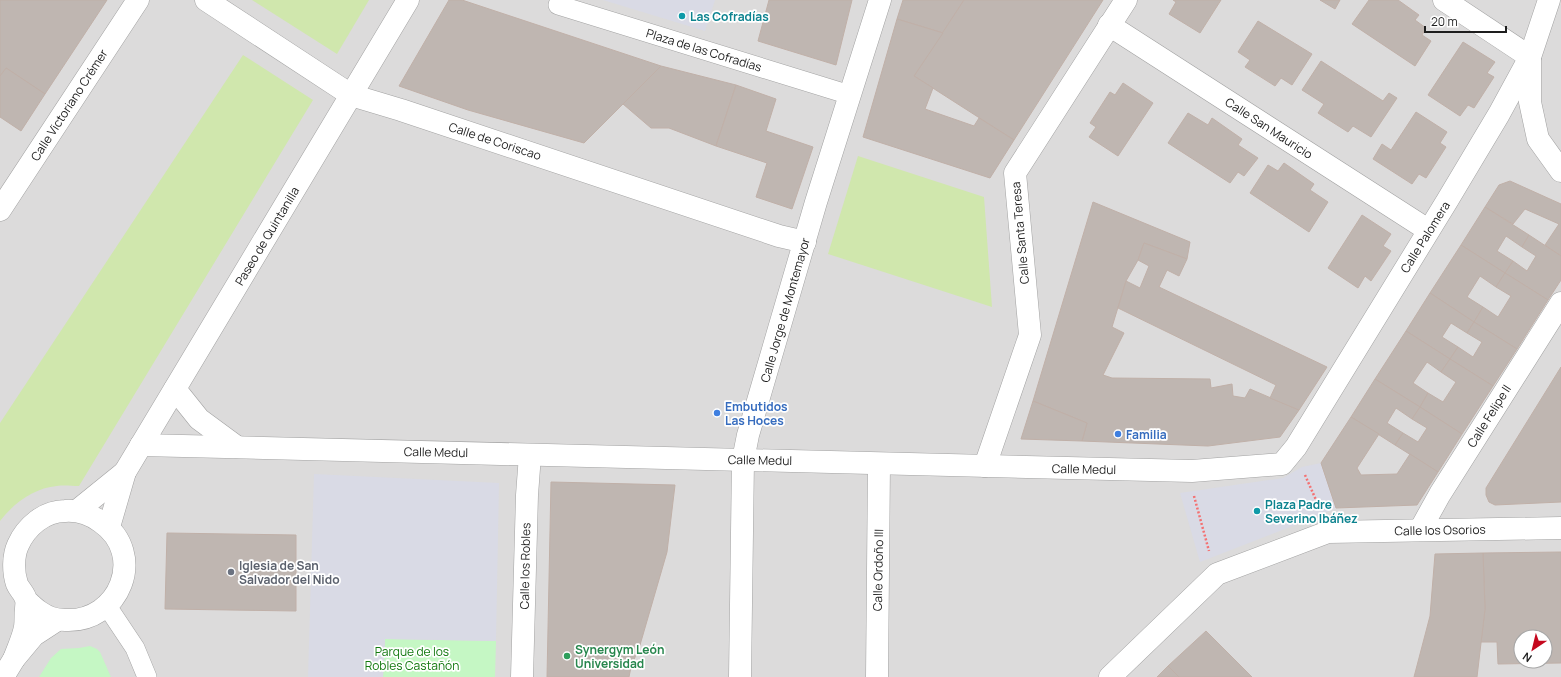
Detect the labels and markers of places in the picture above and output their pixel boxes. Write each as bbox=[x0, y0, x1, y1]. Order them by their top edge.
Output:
place label: Las Cofradías bbox=[690, 8, 769, 25]
marker: Las Cofradías bbox=[677, 11, 687, 21]
place label: Embutidos Las Hoces bbox=[725, 398, 788, 429]
marker: Embutidos Las Hoces bbox=[712, 408, 722, 418]
place label: Familia bbox=[1126, 426, 1167, 443]
marker: Familia bbox=[1113, 429, 1123, 439]
place label: Plaza Padre Severino Ibáñez bbox=[1265, 496, 1358, 527]
marker: Plaza Padre Severino Ibáñez bbox=[1252, 506, 1262, 516]
place label: Iglesia de San Salvador del Nido bbox=[239, 557, 340, 588]
marker: Iglesia de San Salvador del Nido bbox=[226, 567, 236, 577]
place label: Synergym León Universidad bbox=[575, 641, 665, 672]
marker: Synergym León Universidad bbox=[562, 651, 572, 661]

